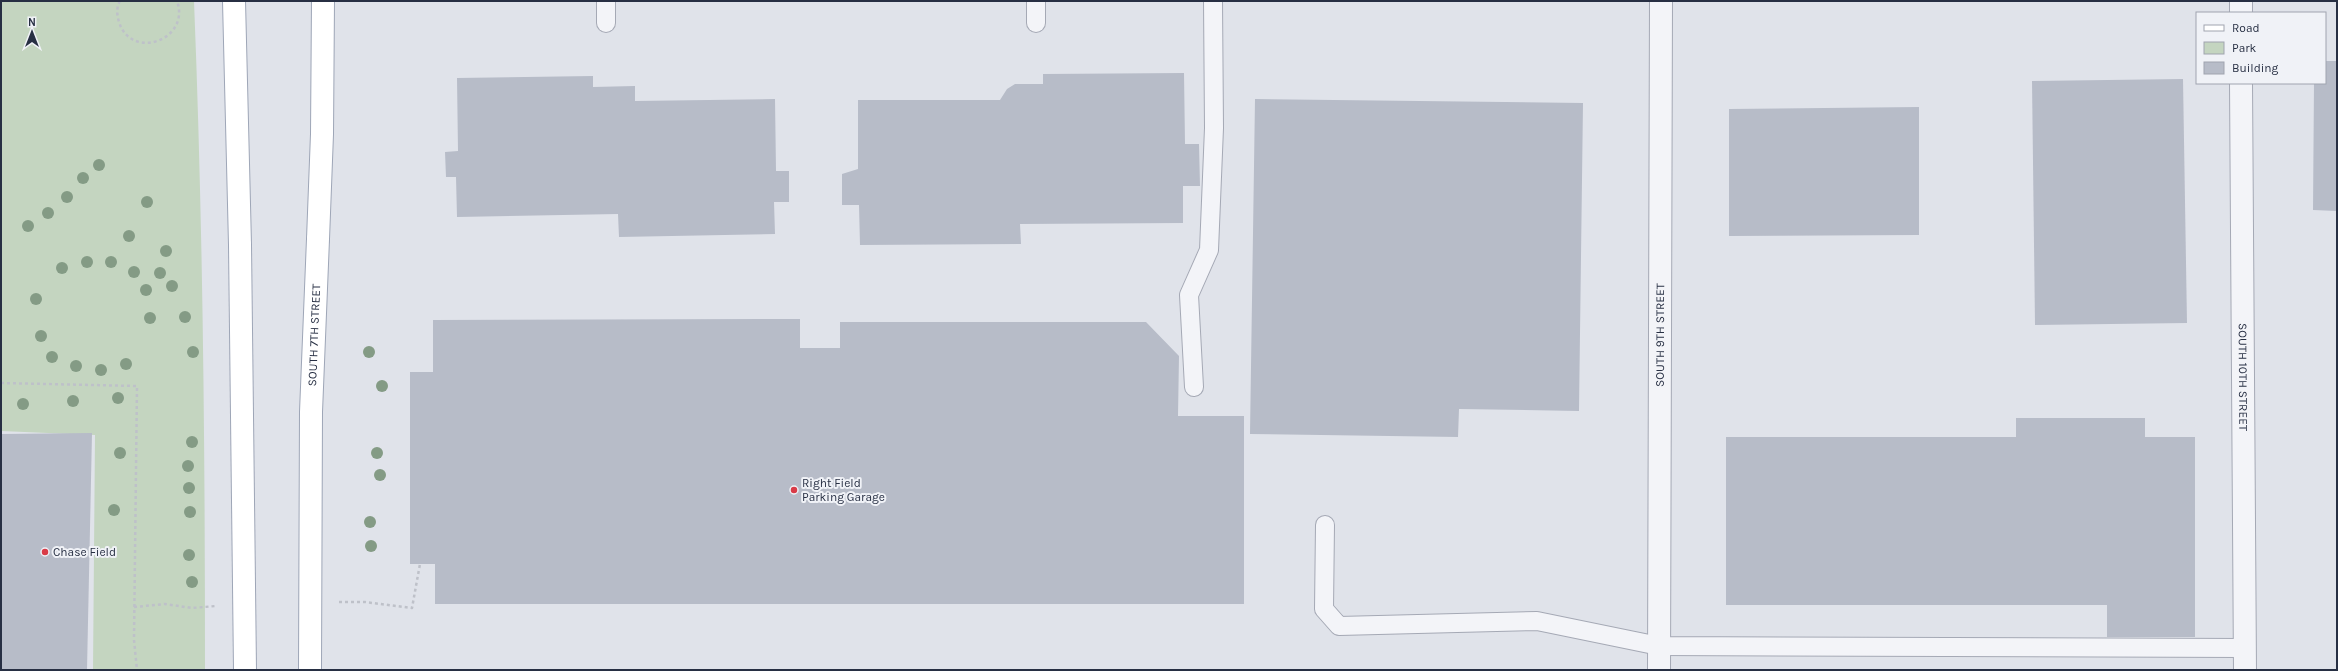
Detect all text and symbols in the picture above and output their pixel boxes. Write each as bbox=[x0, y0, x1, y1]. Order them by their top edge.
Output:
north arrow bbox=[12, 12, 52, 52]
legend bbox=[2196, 12, 2326, 84]
text: N bbox=[28, 16, 36, 29]
text: Road bbox=[2232, 21, 2260, 35]
text: Park bbox=[2232, 41, 2257, 55]
text: Building bbox=[2232, 61, 2279, 75]
street label: SOUTH 9TH STREET bbox=[1653, 283, 1667, 387]
street label: SOUTH 7TH STREET bbox=[305, 284, 323, 387]
street label: SOUTH 10TH STREET bbox=[2236, 323, 2250, 431]
place label: Right Field Parking Garage bbox=[802, 476, 885, 504]
marker: Right Field Parking Garage bbox=[789, 485, 799, 495]
place label: Chase Field bbox=[53, 545, 116, 559]
marker: Chase Field bbox=[40, 547, 50, 557]

